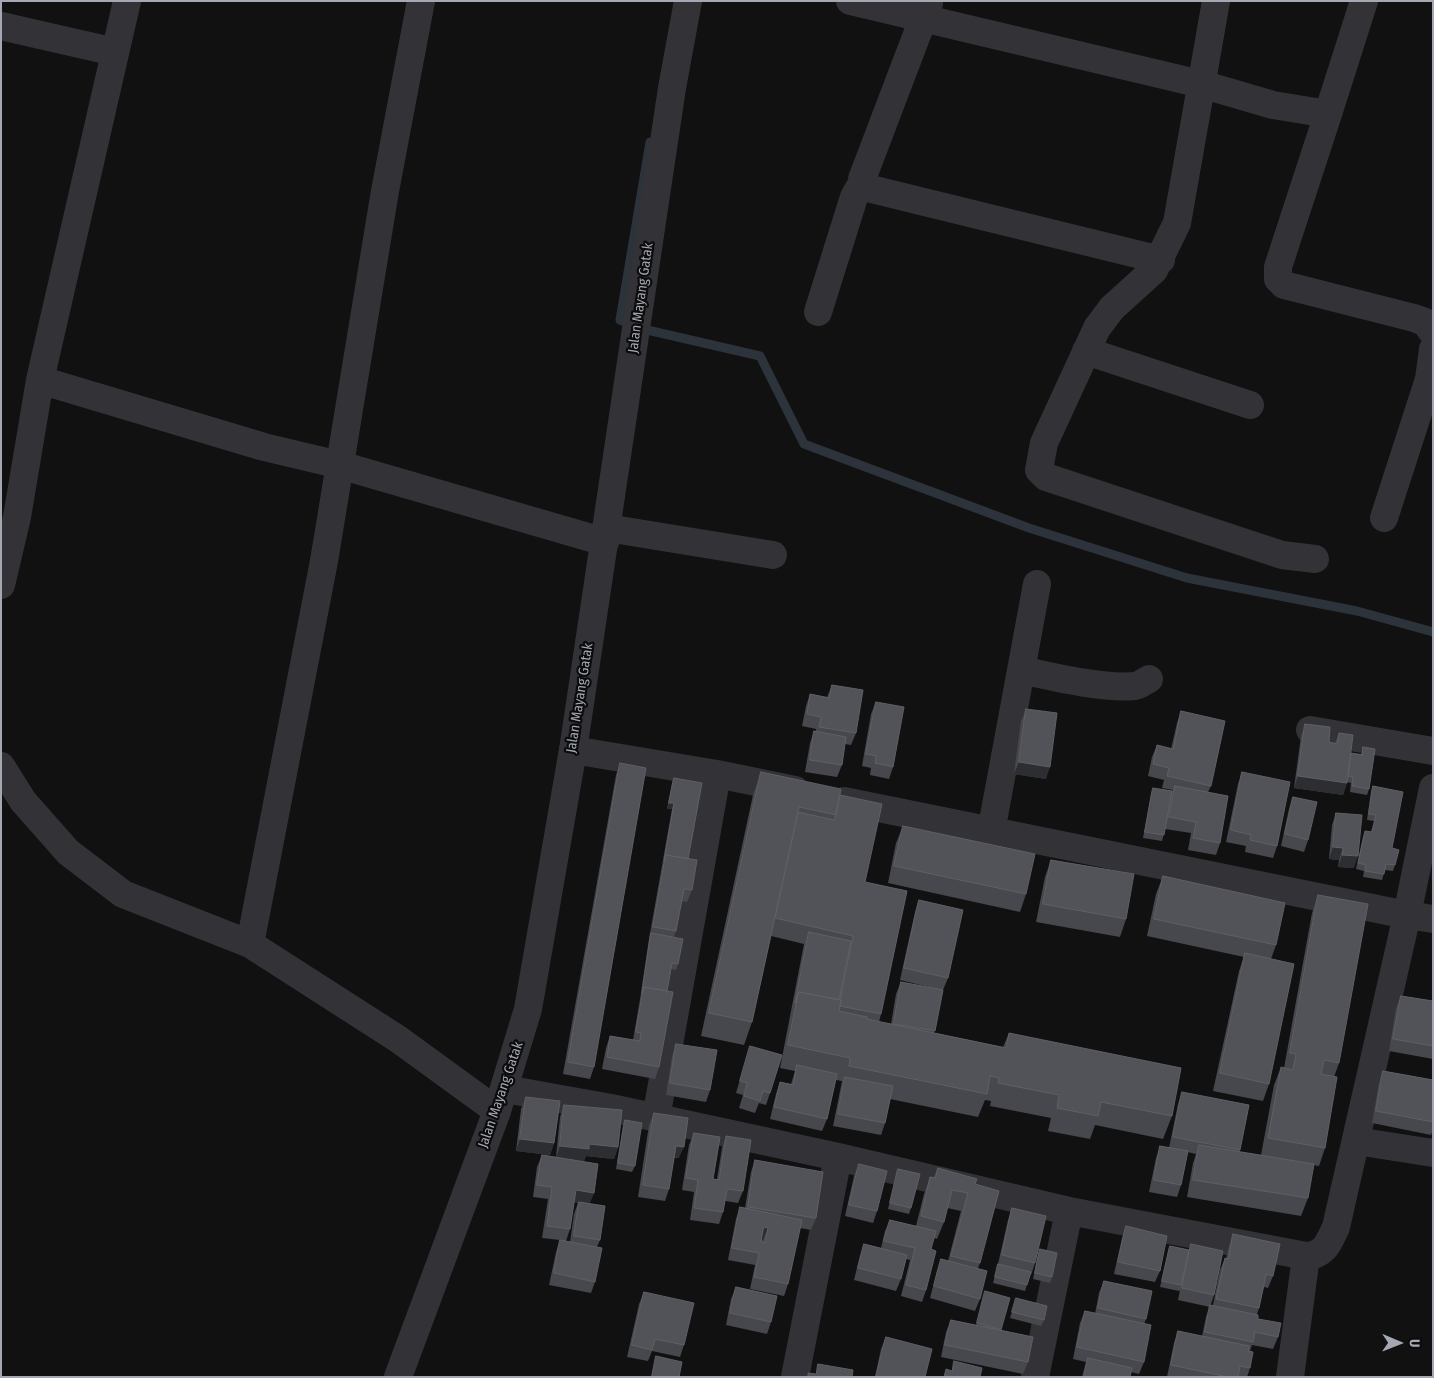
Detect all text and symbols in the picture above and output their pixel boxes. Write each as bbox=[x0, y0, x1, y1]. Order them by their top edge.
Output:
street label: Jalan Mayang Gatak bbox=[625, 242, 657, 354]
street label: Jalan Mayang Gatak bbox=[563, 642, 597, 754]
street label: Jalan Mayang Gatak bbox=[475, 1040, 527, 1150]
north arrow bbox=[1374, 1318, 1424, 1368]
text: U bbox=[1406, 1339, 1423, 1348]

